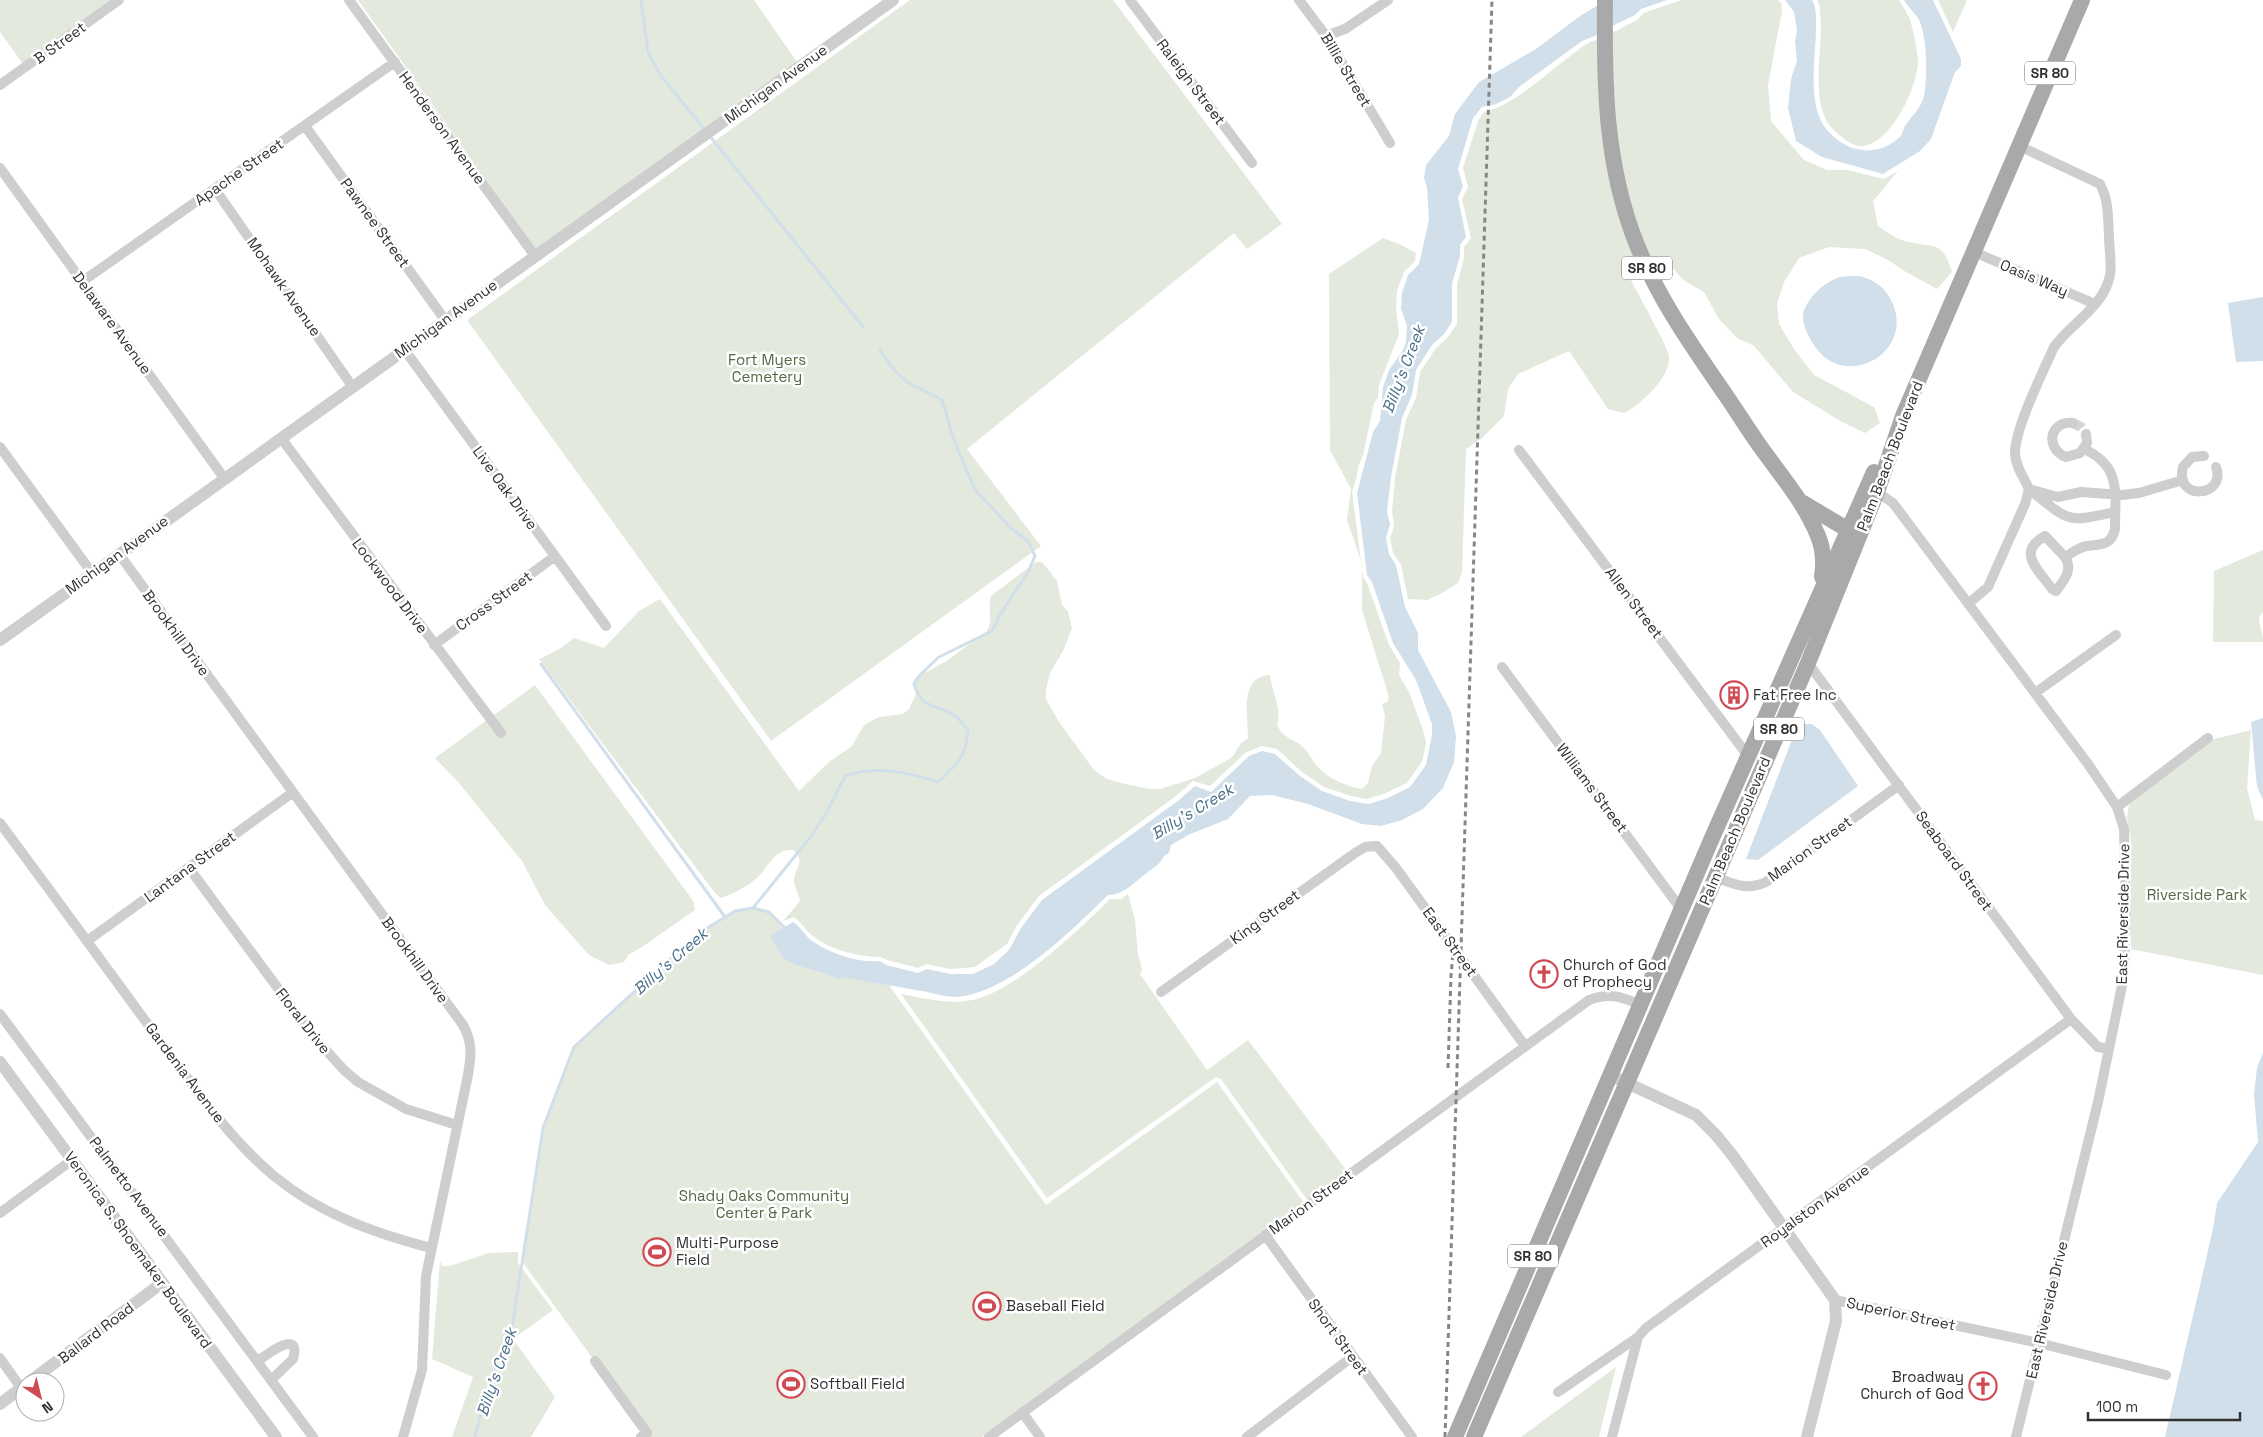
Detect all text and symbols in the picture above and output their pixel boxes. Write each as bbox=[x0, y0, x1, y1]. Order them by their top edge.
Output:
street label: B Street bbox=[30, 17, 89, 68]
street label: Billie Street bbox=[1317, 29, 1376, 110]
street label: Raleigh Street bbox=[1153, 35, 1230, 129]
street label: Michigan Avenue bbox=[721, 40, 831, 127]
road number: SR 80 bbox=[2025, 62, 2075, 84]
street label: Henderson Avenue bbox=[395, 68, 490, 188]
street label: Apache Street bbox=[191, 134, 287, 209]
street label: Pawnee Street bbox=[337, 174, 414, 271]
street label: Mohawk Avenue bbox=[243, 233, 326, 340]
street label: Oasis Way bbox=[1997, 255, 2071, 300]
road number: SR 80 bbox=[1622, 256, 1672, 280]
street label: Delaware Avenue bbox=[69, 268, 156, 378]
street label: Michigan Avenue bbox=[391, 275, 501, 362]
water label: Billy's Creek bbox=[1377, 320, 1431, 416]
park label: Fort Myers Cemetery bbox=[728, 350, 806, 386]
street label: Palm Beach Boulevard bbox=[1852, 378, 1927, 534]
street label: Live Oak Drive bbox=[469, 442, 542, 533]
street label: Michigan Avenue bbox=[62, 511, 172, 598]
street label: Lockwood Drive bbox=[348, 534, 432, 637]
street label: Allen Street bbox=[1601, 563, 1667, 642]
street label: Cross Street bbox=[452, 566, 536, 635]
street label: Brookhill Drive bbox=[139, 586, 214, 680]
building icon: Fat Free Inc bbox=[1719, 680, 1749, 710]
place label: Fat Free Inc bbox=[1753, 685, 1837, 704]
road number: SR 80 bbox=[1754, 718, 1804, 741]
street label: Williams Street bbox=[1553, 739, 1632, 836]
street label: Palm Beach Boulevard bbox=[1695, 754, 1774, 908]
water label: Billy's Creek bbox=[1147, 777, 1239, 844]
street label: Seaboard Street bbox=[1912, 807, 1997, 915]
street label: Marion Street bbox=[1764, 812, 1855, 885]
street label: Lantana Street bbox=[140, 827, 239, 906]
street label: East Riverside Drive bbox=[2112, 843, 2133, 985]
street label: King Street bbox=[1226, 885, 1303, 948]
park label: Riverside Park bbox=[2147, 885, 2247, 904]
street label: East Street bbox=[1419, 903, 1482, 980]
street label: Brookhill Drive bbox=[378, 913, 453, 1007]
water label: Billy's Creek bbox=[629, 922, 714, 1000]
place label: Church of God of Prophecy bbox=[1563, 955, 1667, 991]
church icon: Church of God of Prophecy bbox=[1529, 959, 1559, 989]
street label: Floral Drive bbox=[272, 984, 335, 1058]
street label: Gardenia Avenue bbox=[142, 1019, 229, 1127]
street label: Palmetto Avenue bbox=[86, 1133, 173, 1241]
street label: Veronica S. Shoemaker Boulevard bbox=[60, 1147, 216, 1352]
street label: Royalston Avenue bbox=[1757, 1160, 1873, 1251]
street label: Marion Street bbox=[1265, 1165, 1356, 1238]
park label: Shady Oaks Community Center & Park bbox=[679, 1186, 849, 1222]
place label: Multi-Purpose Field bbox=[676, 1233, 779, 1269]
sports icon: Multi-Purpose Field bbox=[642, 1237, 672, 1267]
street label: East Riverside Drive bbox=[2021, 1239, 2072, 1381]
road number: SR 80 bbox=[1508, 1244, 1558, 1268]
sports icon: Baseball Field bbox=[972, 1291, 1002, 1321]
street label: Superior Street bbox=[1845, 1293, 1957, 1334]
street label: Short Street bbox=[1304, 1295, 1373, 1379]
place label: Baseball Field bbox=[1006, 1296, 1105, 1315]
street label: Ballard Road bbox=[54, 1298, 137, 1367]
water label: Billy's Creek bbox=[472, 1323, 522, 1419]
place label: Broadway Church of God bbox=[1860, 1367, 1964, 1403]
sports icon: Softball Field bbox=[776, 1369, 806, 1399]
church icon: Broadway Church of God bbox=[1968, 1371, 1998, 1401]
north arrow bbox=[15, 1372, 65, 1422]
place label: Softball Field bbox=[810, 1374, 905, 1393]
scale bar bbox=[2088, 1390, 2240, 1422]
text: 100 m bbox=[2096, 1397, 2138, 1416]
text: N bbox=[38, 1398, 56, 1418]

